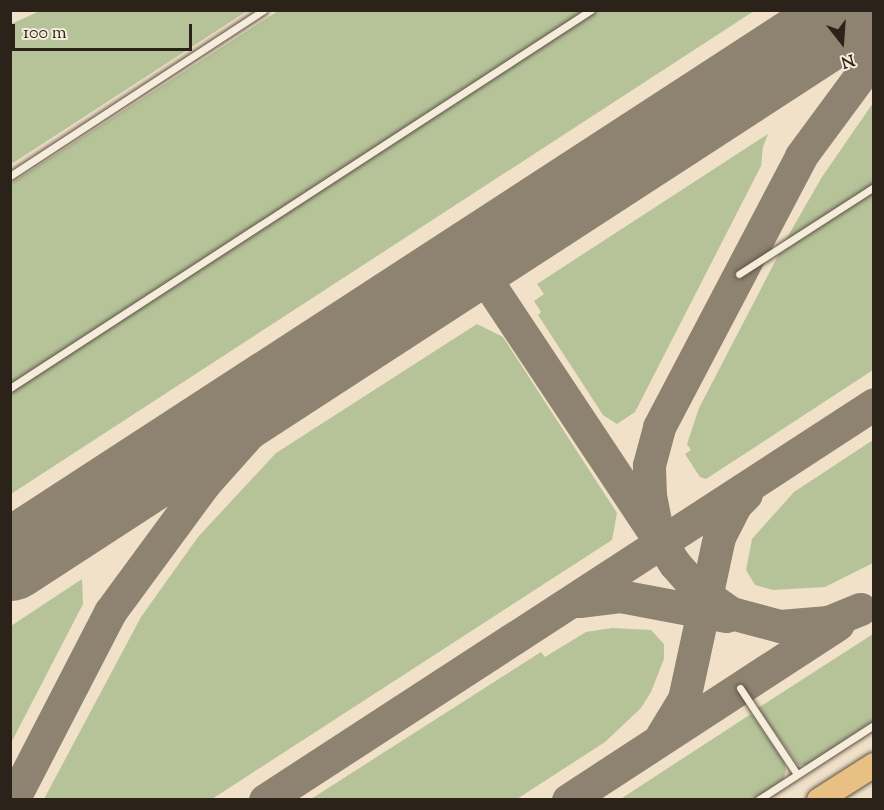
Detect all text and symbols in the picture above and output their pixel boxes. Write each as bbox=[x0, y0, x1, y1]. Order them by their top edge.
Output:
scale bar bbox=[15, 12, 195, 50]
north arrow bbox=[812, 12, 872, 72]
text: 100 m bbox=[23, 21, 67, 47]
text: N bbox=[838, 47, 857, 73]

